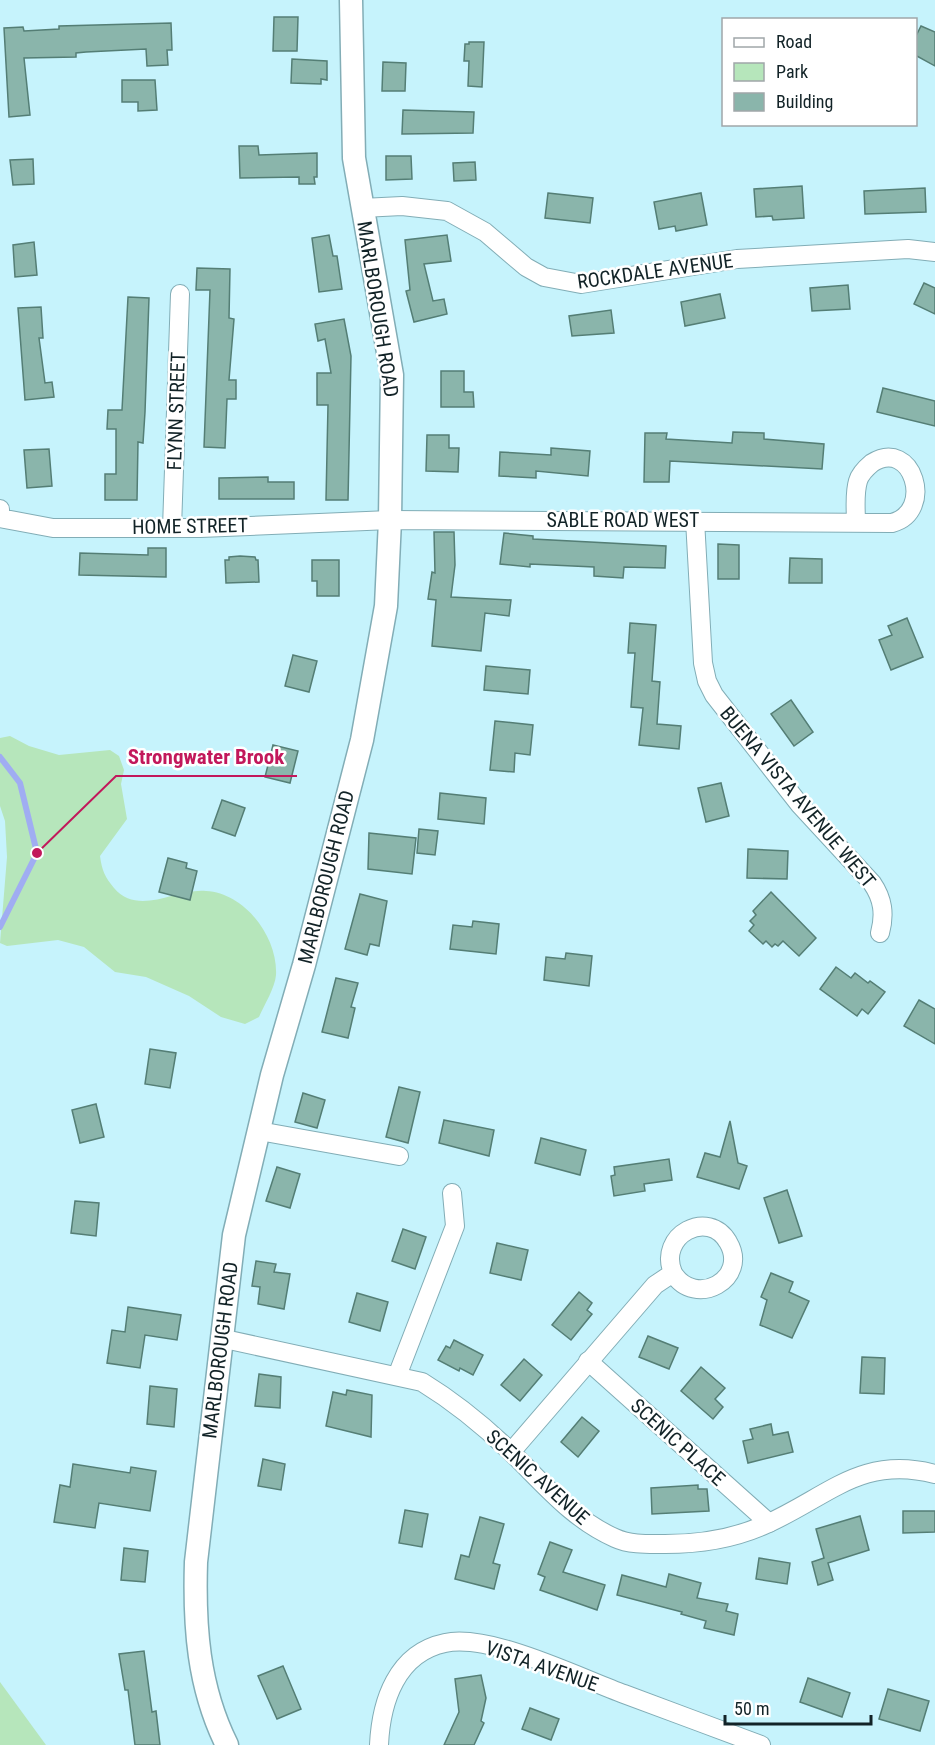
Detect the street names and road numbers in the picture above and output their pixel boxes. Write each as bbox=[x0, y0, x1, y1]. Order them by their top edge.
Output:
street label: MARLBOROUGH ROAD bbox=[352, 219, 404, 399]
street label: ROCKDALE AVENUE bbox=[576, 248, 734, 294]
street label: FLYNN STREET bbox=[162, 351, 190, 471]
street label: SABLE ROAD WEST bbox=[547, 508, 699, 532]
street label: HOME STREET bbox=[132, 513, 248, 539]
street label: BUENA VISTA AVENUE WEST bbox=[715, 702, 881, 892]
street label: MARLBOROUGH ROAD bbox=[293, 788, 359, 966]
street label: MARLBOROUGH ROAD bbox=[197, 1260, 243, 1440]
street label: SCENIC PLACE bbox=[626, 1393, 730, 1491]
street label: SCENIC AVENUE bbox=[482, 1424, 595, 1530]
street label: VISTA AVENUE bbox=[482, 1635, 602, 1697]

